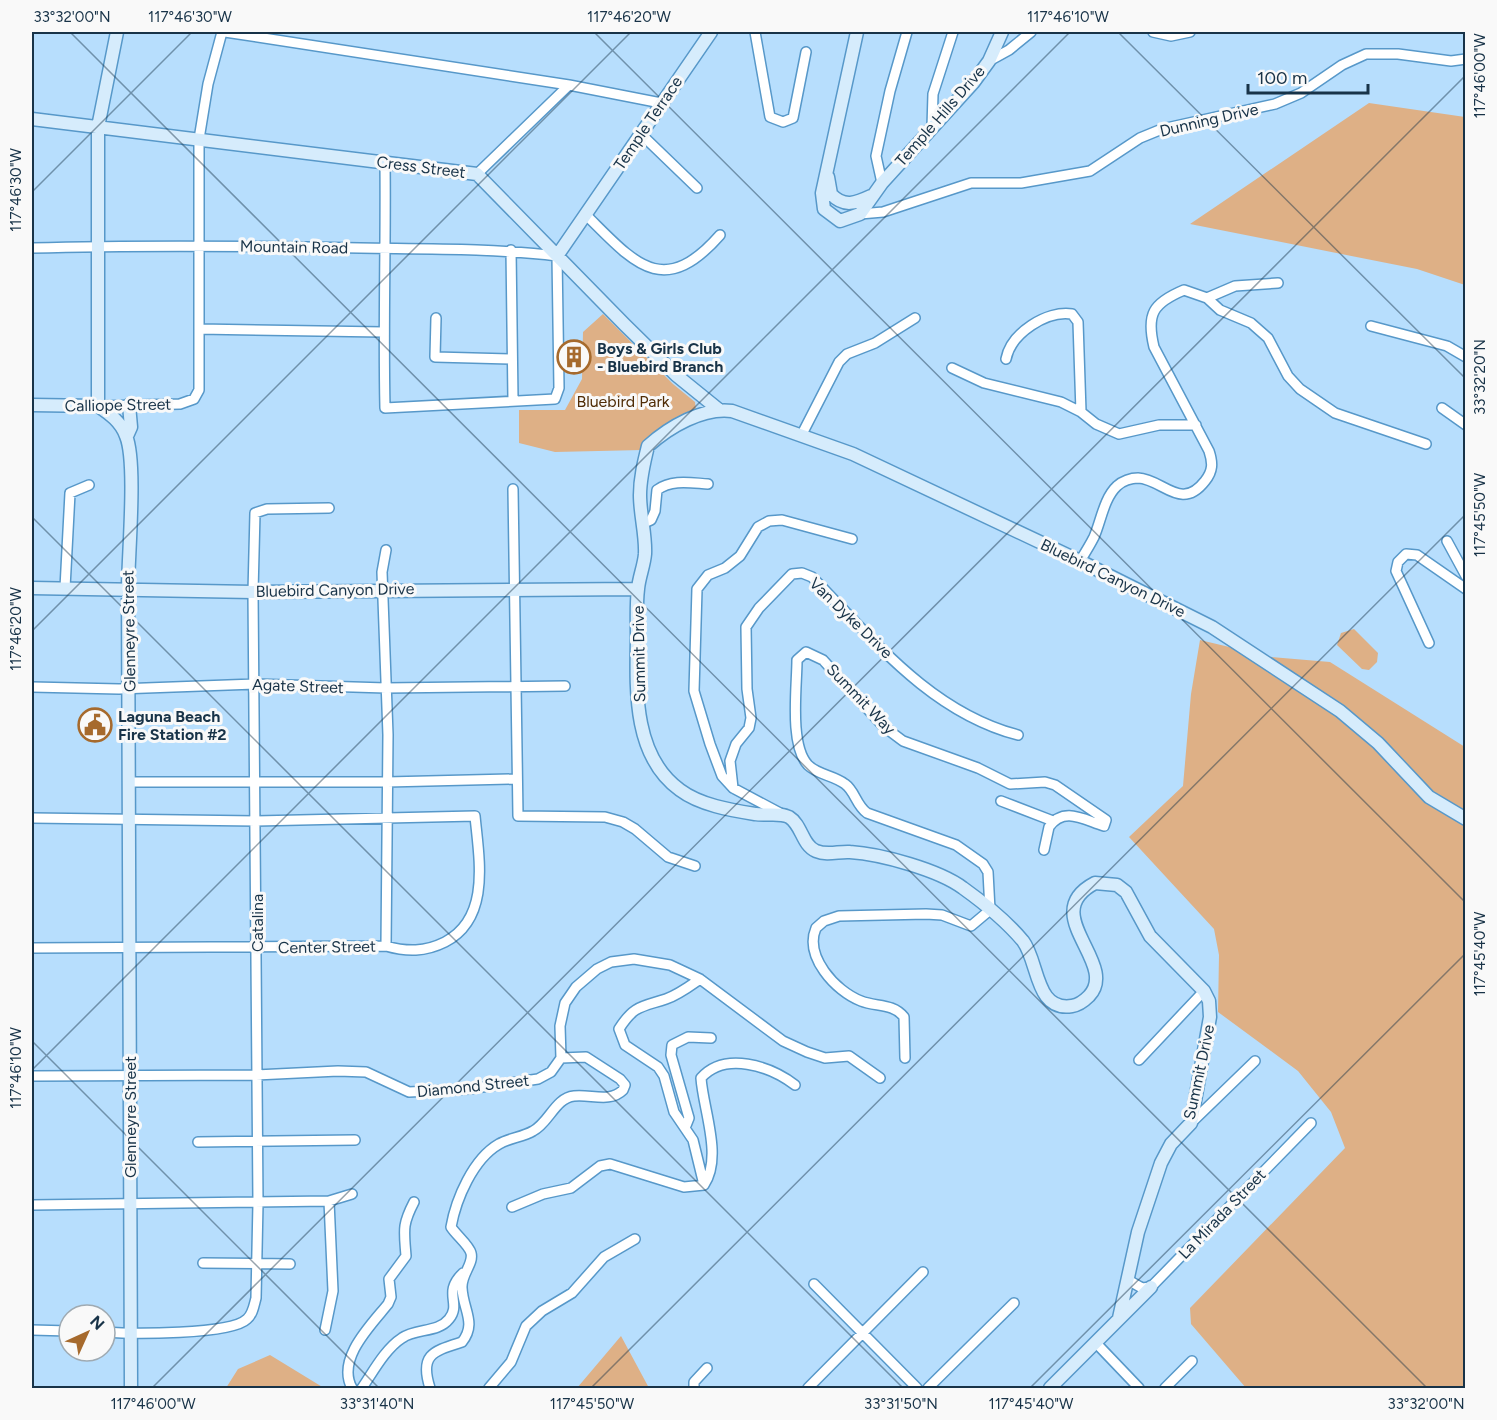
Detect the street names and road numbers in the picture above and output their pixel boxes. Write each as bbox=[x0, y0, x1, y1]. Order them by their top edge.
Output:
street label: Temple Hills Drive bbox=[891, 62, 989, 170]
street label: Temple Terrace bbox=[610, 72, 686, 173]
street label: Dunning Drive bbox=[1158, 99, 1260, 141]
street label: Cress Street bbox=[376, 152, 466, 182]
street label: Mountain Road bbox=[240, 237, 348, 257]
street label: Calliope Street bbox=[64, 395, 172, 415]
street label: Bluebird Canyon Drive bbox=[1038, 535, 1189, 621]
street label: Glenneyre Street bbox=[118, 570, 140, 692]
street label: Van Dyke Drive bbox=[805, 574, 897, 663]
street label: Bluebird Canyon Drive bbox=[256, 579, 415, 601]
street label: Summit Drive bbox=[629, 605, 649, 703]
street label: Summit Way bbox=[823, 660, 900, 739]
street label: Agate Street bbox=[252, 675, 344, 697]
street label: Catalina bbox=[248, 894, 267, 952]
street label: Center Street bbox=[278, 937, 376, 957]
street label: Summit Drive bbox=[1180, 1022, 1218, 1121]
street label: Glenneyre Street bbox=[121, 1056, 140, 1178]
street label: Diamond Street bbox=[416, 1071, 530, 1101]
street label: La Mirada Street bbox=[1174, 1165, 1270, 1263]

